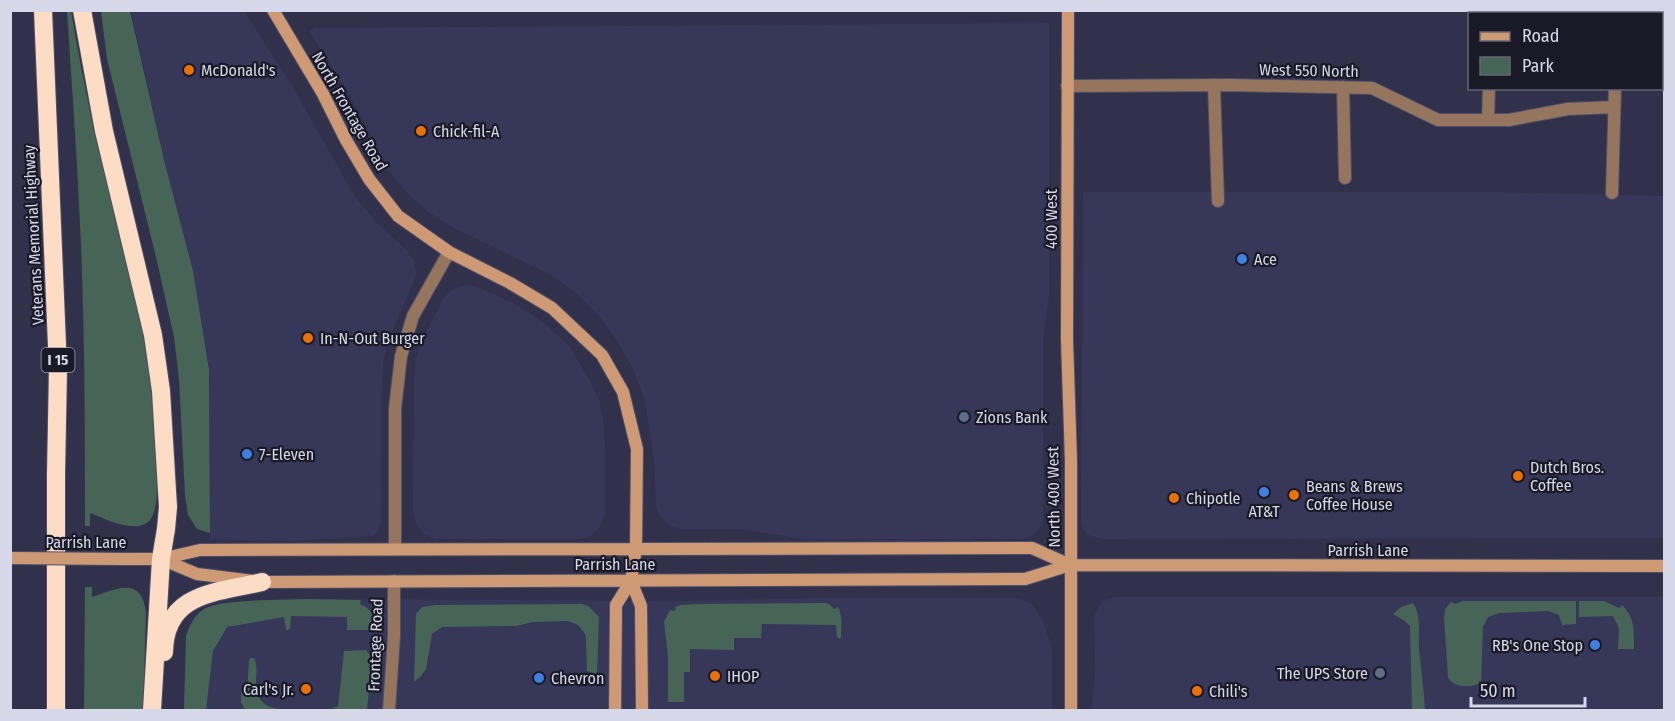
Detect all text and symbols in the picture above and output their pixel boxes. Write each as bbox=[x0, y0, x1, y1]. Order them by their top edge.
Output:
legend bbox=[1468, 12, 1663, 90]
text: Road bbox=[1522, 25, 1559, 47]
street label: North Frontage Road bbox=[308, 48, 391, 174]
text: Park bbox=[1522, 55, 1555, 77]
street label: West 550 North bbox=[1259, 60, 1359, 81]
place label: McDonald's bbox=[201, 61, 276, 80]
marker: McDonald's bbox=[182, 63, 196, 77]
place label: Chick-fil-A bbox=[433, 122, 500, 141]
marker: Chick-fil-A bbox=[414, 124, 428, 138]
street label: Veterans Memorial Highway bbox=[19, 144, 48, 326]
street label: 400 West bbox=[1042, 188, 1061, 249]
place label: Ace bbox=[1254, 250, 1277, 269]
marker: Ace bbox=[1235, 252, 1249, 266]
place label: In-N-Out Burger bbox=[320, 329, 425, 348]
marker: In-N-Out Burger bbox=[301, 331, 315, 345]
road number: I 15 bbox=[42, 348, 74, 372]
place label: Zions Bank bbox=[976, 408, 1048, 427]
marker: Zions Bank bbox=[957, 410, 971, 424]
place label: 7-Eleven bbox=[259, 445, 314, 464]
street label: North 400 West bbox=[1043, 446, 1064, 548]
marker: 7-Eleven bbox=[240, 447, 254, 461]
place label: Dutch Bros. Coffee bbox=[1530, 458, 1604, 495]
marker: Dutch Bros. Coffee bbox=[1511, 469, 1525, 483]
place label: Beans & Brews Coffee House bbox=[1306, 477, 1403, 514]
marker: AT&T bbox=[1257, 485, 1271, 499]
marker: Beans & Brews Coffee House bbox=[1287, 488, 1301, 502]
place label: Chipotle bbox=[1186, 489, 1241, 508]
marker: Chipotle bbox=[1167, 491, 1181, 505]
place label: AT&T bbox=[1248, 502, 1280, 521]
street label: Parrish Lane bbox=[46, 533, 126, 552]
street label: Parrish Lane bbox=[1328, 541, 1408, 560]
street label: Parrish Lane bbox=[575, 555, 655, 574]
street label: Frontage Road bbox=[364, 598, 387, 692]
place label: RB's One Stop bbox=[1492, 636, 1583, 655]
marker: RB's One Stop bbox=[1588, 638, 1602, 652]
place label: The UPS Store bbox=[1277, 664, 1368, 683]
marker: The UPS Store bbox=[1373, 666, 1387, 680]
place label: IHOP bbox=[727, 667, 759, 686]
place label: Chevron bbox=[551, 669, 604, 688]
marker: IHOP bbox=[708, 669, 722, 683]
scale bar bbox=[1471, 670, 1585, 708]
marker: Chevron bbox=[532, 671, 546, 685]
place label: Carl's Jr. bbox=[243, 680, 294, 699]
text: 50 m bbox=[1480, 680, 1516, 702]
marker: Carl's Jr. bbox=[299, 682, 313, 696]
place label: Chili's bbox=[1209, 682, 1248, 701]
marker: Chili's bbox=[1190, 684, 1204, 698]

